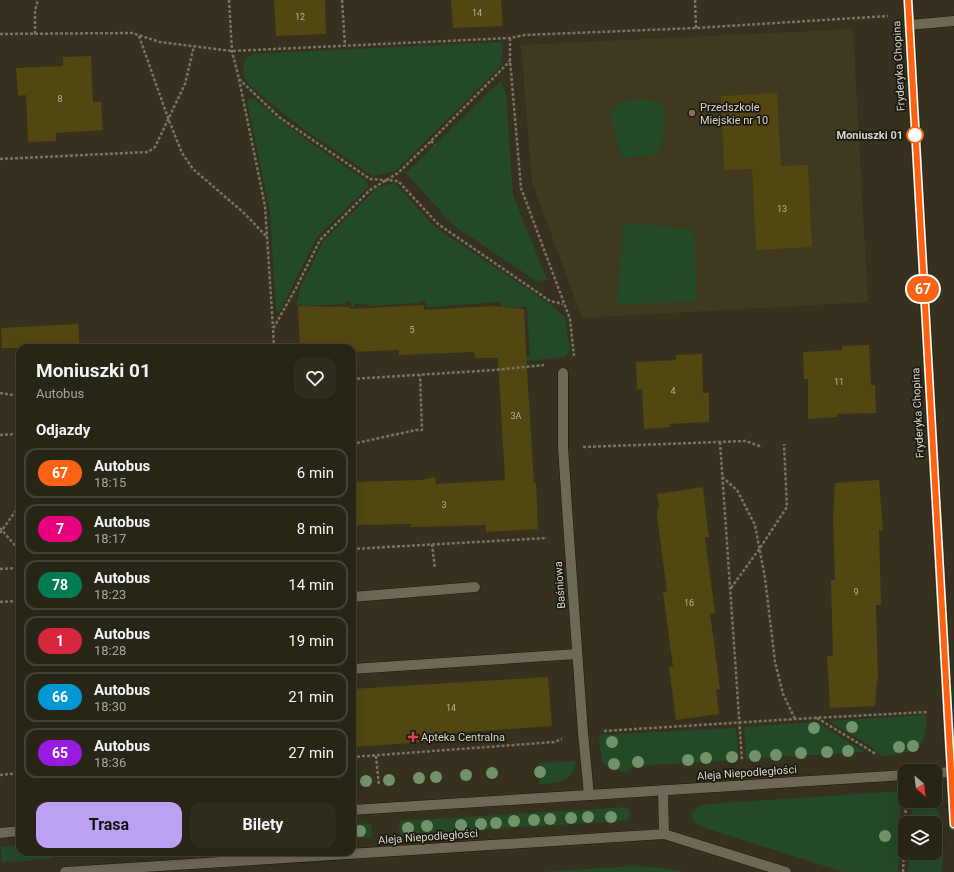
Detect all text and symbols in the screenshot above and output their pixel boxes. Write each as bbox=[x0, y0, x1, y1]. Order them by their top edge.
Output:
house number: 14 bbox=[472, 8, 482, 18]
house number: 12 bbox=[295, 12, 305, 22]
street label: Fryderyka Chopina bbox=[890, 20, 908, 112]
house number: 8 bbox=[57, 94, 63, 104]
place label: Przedszkole Miejskie nr 10 bbox=[700, 101, 768, 127]
marker: Przedszkole Miejskie nr 10 bbox=[687, 108, 697, 118]
marker: Moniuszki 01 bbox=[906, 126, 924, 144]
place label: Moniuszki 01 bbox=[837, 129, 903, 142]
house number: 13 bbox=[777, 204, 787, 214]
line badge: 67 bbox=[905, 276, 941, 302]
text: 67 bbox=[915, 281, 931, 297]
house number: 5 bbox=[409, 325, 415, 335]
button: heart bbox=[294, 357, 336, 399]
text: Moniuszki 01 bbox=[36, 359, 151, 382]
street label: Fryderyka Chopina bbox=[909, 367, 927, 459]
house number: 11 bbox=[834, 377, 844, 387]
text: Autobus bbox=[36, 386, 84, 401]
house number: 4 bbox=[670, 386, 676, 396]
house number: 3A bbox=[511, 411, 522, 421]
text: Odjazdy bbox=[36, 421, 90, 439]
text: Autobus bbox=[94, 457, 150, 475]
text: 6 min bbox=[297, 464, 334, 482]
text: 67 bbox=[52, 465, 68, 481]
text: 18:15 bbox=[94, 475, 126, 490]
house number: 3 bbox=[441, 500, 447, 510]
text: Autobus bbox=[94, 513, 150, 531]
text: 8 min bbox=[297, 520, 334, 538]
text: 7 bbox=[56, 521, 64, 537]
text: 18:17 bbox=[94, 531, 126, 546]
street label: Baśniowa bbox=[552, 561, 568, 609]
text: Autobus bbox=[94, 569, 150, 587]
text: 14 min bbox=[288, 576, 334, 594]
text: 78 bbox=[52, 577, 68, 593]
text: 18:23 bbox=[94, 587, 126, 602]
house number: 9 bbox=[853, 587, 859, 597]
house number: 16 bbox=[684, 598, 694, 608]
text: Autobus bbox=[94, 625, 150, 643]
text: 19 min bbox=[288, 632, 334, 650]
text: 1 bbox=[56, 633, 64, 649]
text: 18:28 bbox=[94, 643, 126, 658]
text: Autobus bbox=[94, 681, 150, 699]
text: 21 min bbox=[288, 688, 334, 706]
text: 66 bbox=[52, 689, 68, 705]
text: 18:30 bbox=[94, 699, 126, 714]
house number: 14 bbox=[446, 703, 456, 713]
place label: Apteka Centralna bbox=[421, 731, 505, 744]
marker: Apteka Centralna bbox=[408, 732, 418, 742]
text: Autobus bbox=[94, 737, 150, 755]
text: 27 min bbox=[288, 744, 334, 762]
text: 65 bbox=[52, 745, 68, 761]
text: 18:36 bbox=[94, 755, 126, 770]
street label: Aleja Niepodległości bbox=[697, 763, 797, 783]
north arrow bbox=[898, 764, 942, 808]
map controls bbox=[898, 764, 942, 860]
button: Trasa bbox=[36, 802, 182, 848]
button: Bilety bbox=[190, 802, 336, 848]
button: layers bbox=[898, 816, 942, 860]
street label: Aleja Niepodległości bbox=[378, 827, 478, 847]

